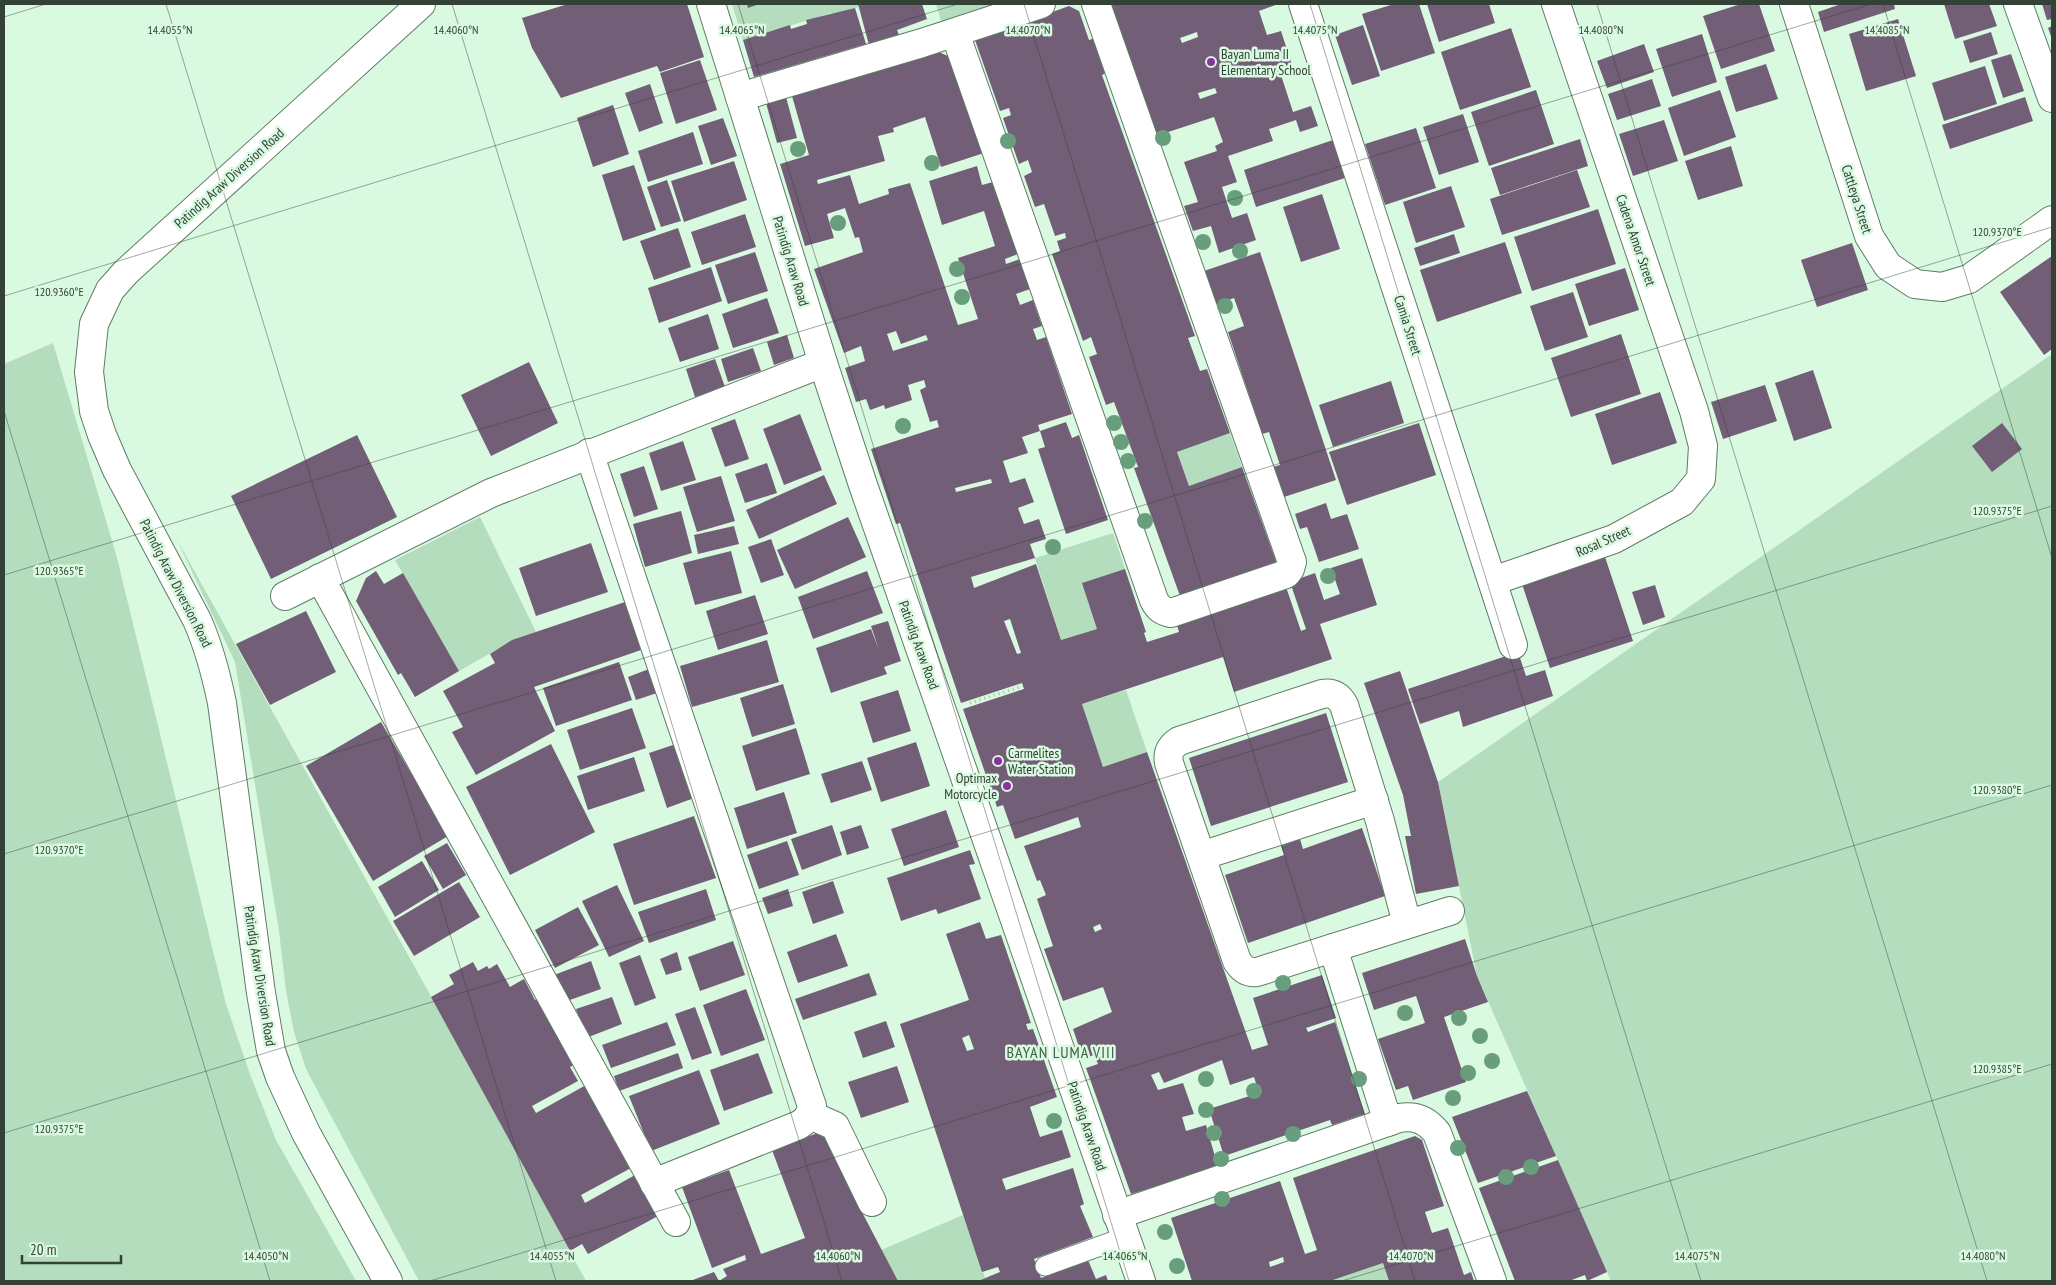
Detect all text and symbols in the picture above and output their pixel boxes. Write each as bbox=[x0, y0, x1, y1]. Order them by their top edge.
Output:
text: 14.4055°N bbox=[147, 22, 193, 37]
text: 14.4060°N bbox=[433, 22, 479, 37]
text: 14.4065°N bbox=[719, 22, 765, 37]
text: 14.4070°N bbox=[1005, 22, 1051, 37]
text: 14.4075°N bbox=[1292, 22, 1338, 37]
text: 14.4080°N bbox=[1578, 22, 1624, 37]
text: 14.4085°N bbox=[1864, 22, 1910, 37]
place label: Bayan Luma II Elementary School bbox=[1221, 45, 1311, 79]
marker: Bayan Luma II Elementary School bbox=[1205, 56, 1217, 68]
street label: Patindig Araw Diversion Road bbox=[170, 124, 288, 232]
street label: Cattleya Street bbox=[1837, 162, 1877, 236]
street label: Cadena Amor Street bbox=[1612, 192, 1660, 288]
street label: Patindig Araw Road bbox=[769, 214, 813, 308]
text: 120.9370°E bbox=[1972, 224, 2022, 239]
text: 120.9360°E bbox=[34, 284, 84, 299]
street label: Camia Street bbox=[1390, 293, 1426, 357]
text: 120.9375°E bbox=[1972, 503, 2022, 518]
street label: Patindig Araw Diversion Road bbox=[136, 516, 216, 650]
street label: Rosal Street bbox=[1573, 521, 1633, 561]
text: 120.9365°E bbox=[34, 563, 84, 578]
street label: Patindig Araw Road bbox=[895, 598, 943, 692]
place label: Carmelites Water Station bbox=[1008, 744, 1073, 778]
marker: Carmelites Water Station bbox=[992, 755, 1004, 767]
place label: Optimax Motorcycle bbox=[944, 769, 997, 803]
marker: Optimax Motorcycle bbox=[1001, 780, 1013, 792]
text: 120.9380°E bbox=[1972, 782, 2022, 797]
text: 120.9370°E bbox=[34, 842, 84, 857]
street label: Patindig Araw Diversion Road bbox=[240, 905, 280, 1047]
district label: BAYAN LUMA VIII bbox=[1007, 1042, 1115, 1062]
text: 120.9385°E bbox=[1972, 1061, 2022, 1076]
street label: Patindig Araw Road bbox=[1063, 1079, 1111, 1173]
text: 120.9375°E bbox=[34, 1121, 84, 1136]
scale bar bbox=[22, 1232, 121, 1264]
text: 20 m bbox=[30, 1240, 56, 1259]
text: 14.4050°N bbox=[243, 1248, 289, 1263]
text: 14.4055°N bbox=[529, 1248, 575, 1263]
text: 14.4060°N bbox=[815, 1248, 861, 1263]
text: 14.4065°N bbox=[1102, 1248, 1148, 1263]
text: 14.4070°N bbox=[1388, 1248, 1434, 1263]
text: 14.4075°N bbox=[1674, 1248, 1720, 1263]
text: 14.4080°N bbox=[1960, 1248, 2006, 1263]

